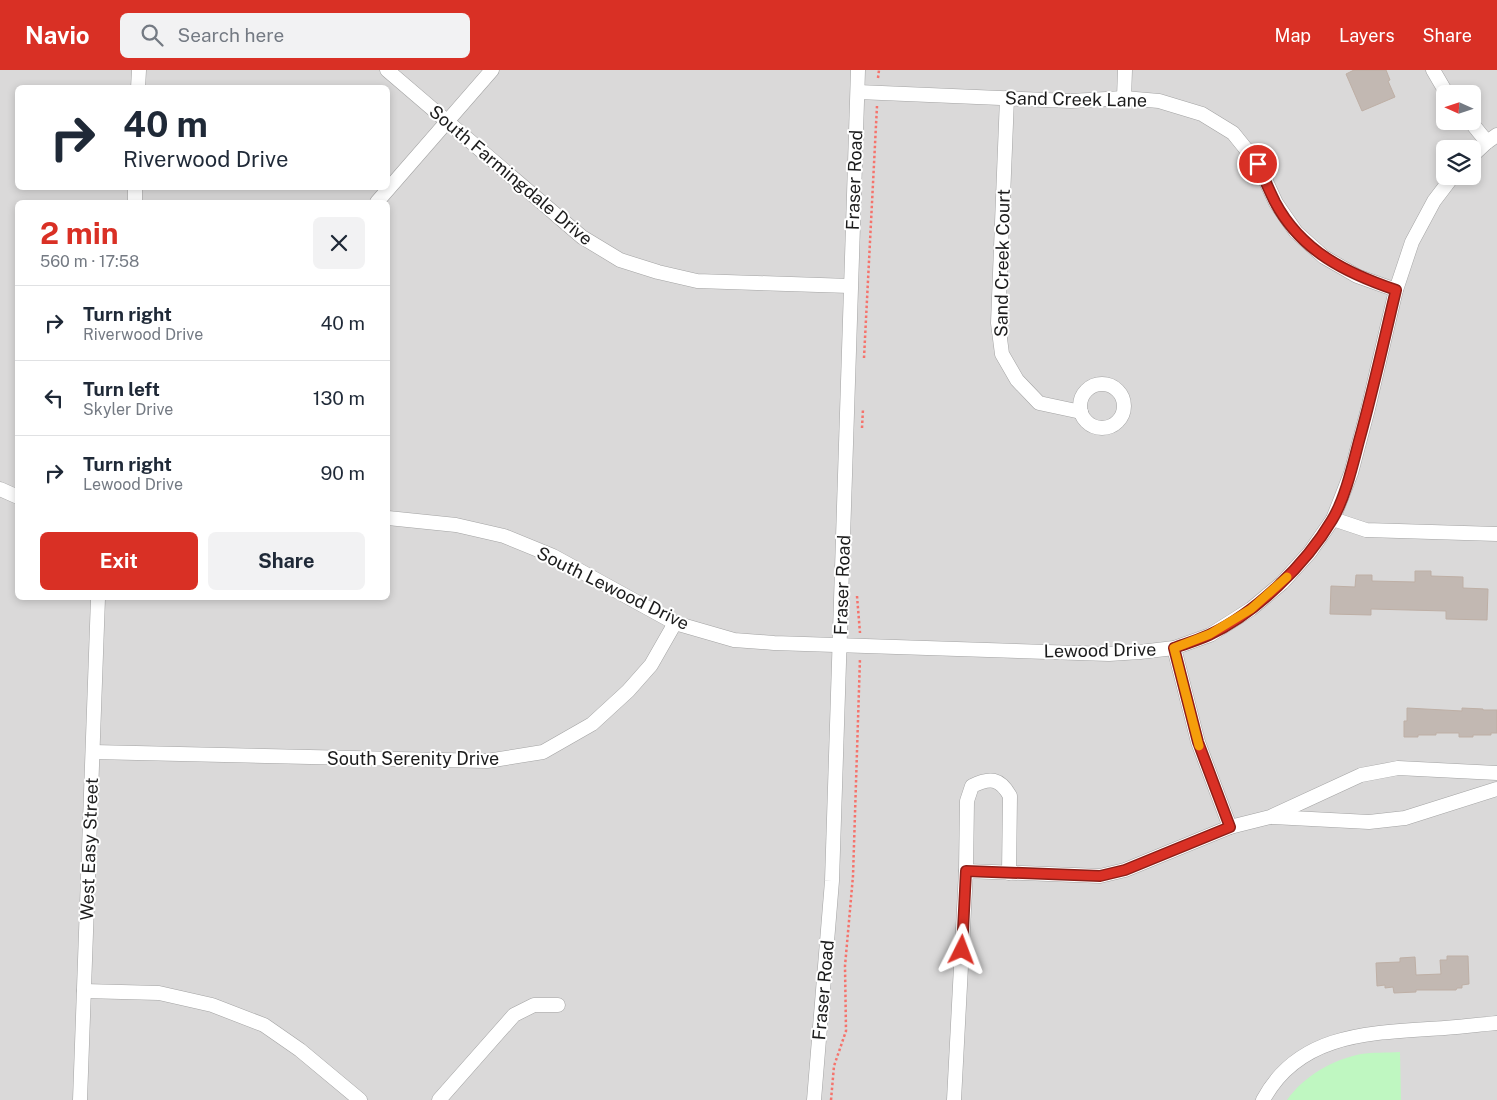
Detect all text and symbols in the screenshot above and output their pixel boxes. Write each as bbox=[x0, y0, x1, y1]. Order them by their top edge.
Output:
search box bbox=[120, 13, 470, 58]
text: Navio bbox=[25, 21, 90, 49]
icon: search bbox=[138, 21, 166, 49]
text: Search here bbox=[178, 24, 284, 46]
text: Map bbox=[1275, 25, 1311, 46]
text: Layers bbox=[1339, 25, 1395, 46]
text: Share bbox=[1423, 25, 1472, 46]
north arrow bbox=[1436, 85, 1481, 130]
map controls bbox=[1436, 85, 1481, 185]
street label: Sand Creek Lane bbox=[1005, 87, 1147, 111]
street label: South Farmingdale Drive bbox=[425, 101, 597, 249]
text: 40 m bbox=[123, 104, 208, 145]
icon: right bbox=[40, 105, 105, 170]
street label: Fraser Road bbox=[842, 129, 866, 231]
button: layers bbox=[1436, 140, 1481, 185]
pin bbox=[1237, 143, 1279, 185]
text: Riverwood Drive bbox=[123, 146, 288, 172]
icon: arrive bbox=[1244, 150, 1272, 178]
street label: Sand Creek Court bbox=[990, 189, 1014, 337]
text: 2 min bbox=[40, 215, 119, 251]
button: close bbox=[313, 217, 365, 269]
text: 560 m · 17:58 bbox=[40, 252, 139, 271]
text: Turn right bbox=[83, 303, 172, 325]
icon: right bbox=[40, 309, 68, 337]
text: 40 m bbox=[320, 312, 365, 334]
text: Riverwood Drive bbox=[83, 325, 203, 344]
text: Turn left bbox=[83, 378, 160, 400]
icon: left bbox=[40, 384, 68, 412]
text: 130 m bbox=[313, 387, 365, 409]
text: Skyler Drive bbox=[83, 400, 173, 419]
text: Turn right bbox=[83, 453, 172, 475]
icon: right bbox=[40, 459, 68, 487]
text: 90 m bbox=[321, 462, 365, 484]
text: Lewood Drive bbox=[83, 475, 183, 494]
button: Exit bbox=[40, 532, 198, 590]
button: Share bbox=[208, 532, 365, 590]
street label: Fraser Road bbox=[830, 534, 854, 636]
street label: South Lewood Drive bbox=[533, 542, 693, 634]
street label: Lewood Drive bbox=[1044, 639, 1156, 661]
street label: South Serenity Drive bbox=[327, 748, 499, 769]
street label: West Easy Street bbox=[76, 777, 102, 921]
position arrow bbox=[935, 923, 987, 975]
street label: Fraser Road bbox=[808, 939, 838, 1041]

